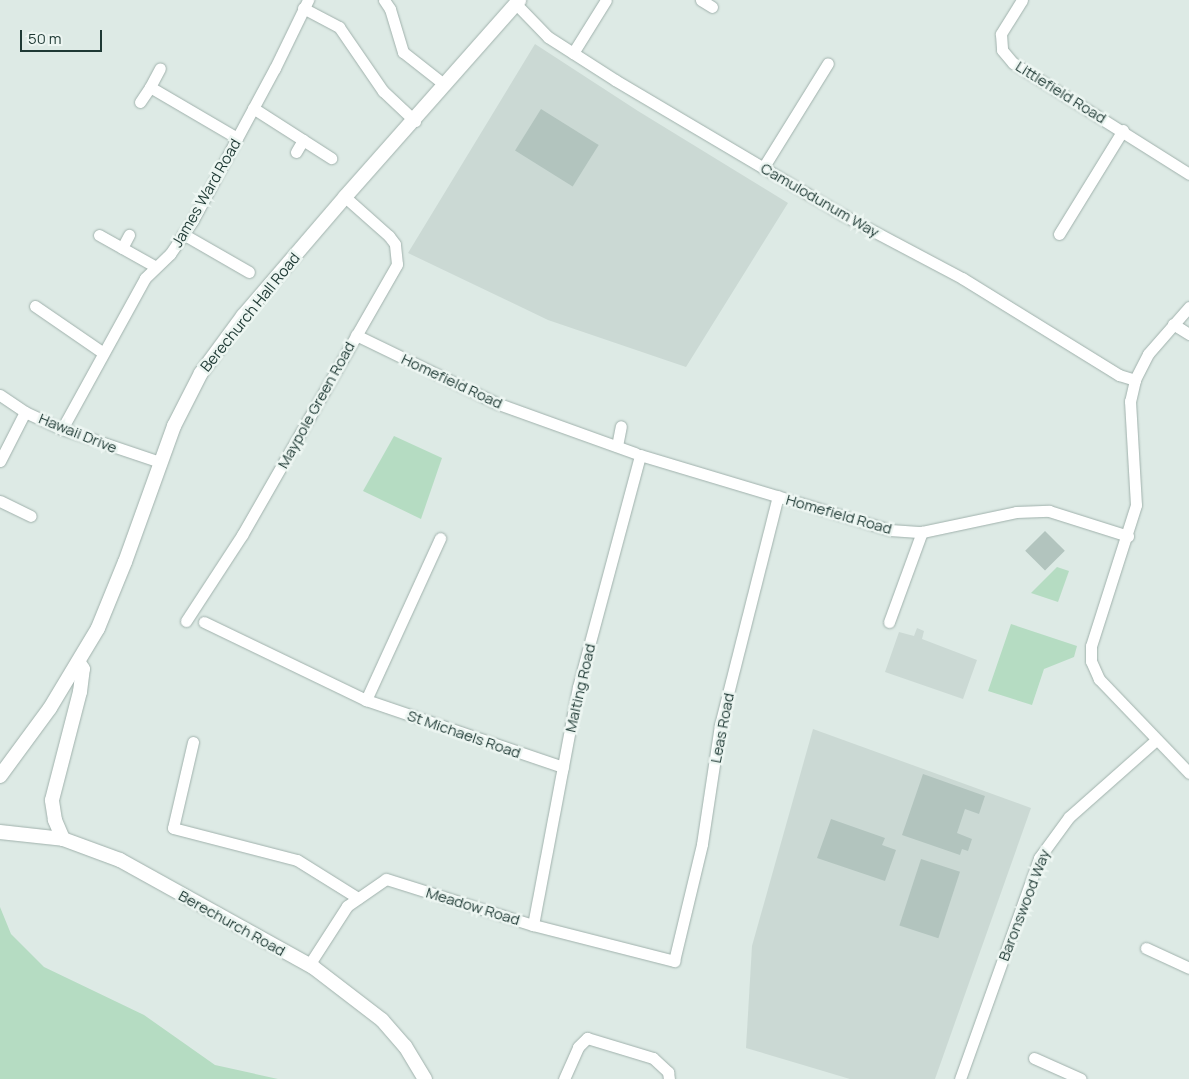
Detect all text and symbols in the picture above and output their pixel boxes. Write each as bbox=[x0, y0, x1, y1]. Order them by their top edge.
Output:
scale bar bbox=[22, 20, 105, 52]
text: 50 m bbox=[28, 28, 62, 49]
street label: Littlefield Road bbox=[1012, 57, 1110, 127]
street label: James Ward Road bbox=[168, 136, 244, 250]
street label: Camulodunum Way bbox=[758, 159, 882, 241]
street label: Berechurch Hall Road bbox=[197, 249, 303, 375]
street label: Maypole Green Road bbox=[274, 339, 358, 471]
street label: Homefield Road bbox=[399, 350, 505, 412]
street label: Hawaii Drive bbox=[36, 409, 120, 457]
street label: Homefield Road bbox=[784, 490, 894, 538]
street label: Malting Road bbox=[561, 642, 599, 734]
street label: Leas Road bbox=[706, 691, 738, 765]
street label: St Michaels Road bbox=[405, 706, 523, 762]
street label: Baronswood Way bbox=[994, 847, 1054, 963]
street label: Meadow Road bbox=[424, 883, 522, 929]
street label: Berechurch Road bbox=[176, 886, 288, 960]

